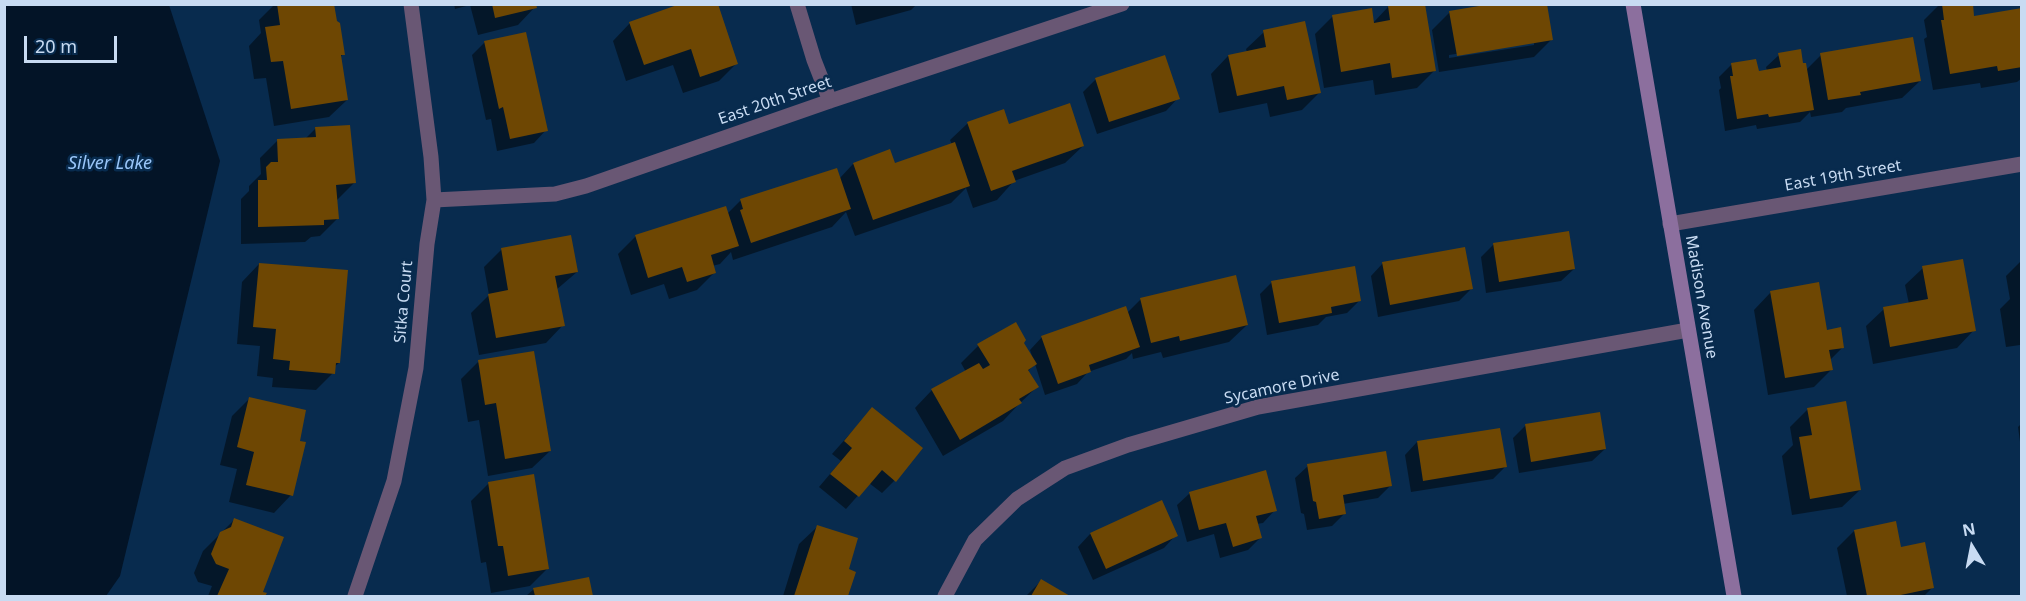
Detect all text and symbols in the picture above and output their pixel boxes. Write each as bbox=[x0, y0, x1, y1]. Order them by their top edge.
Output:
scale bar bbox=[27, 24, 120, 62]
text: 20 m bbox=[35, 34, 77, 58]
street label: East 20th Street bbox=[716, 73, 834, 129]
water label: Silver Lake bbox=[68, 153, 152, 175]
street label: East 19th Street bbox=[1783, 156, 1903, 196]
street label: Madison Avenue bbox=[1681, 234, 1721, 360]
street label: Sitka Court bbox=[391, 260, 417, 344]
street label: Sycamore Drive bbox=[1223, 365, 1341, 409]
north arrow bbox=[1942, 517, 2002, 577]
text: N bbox=[1961, 517, 1977, 541]

